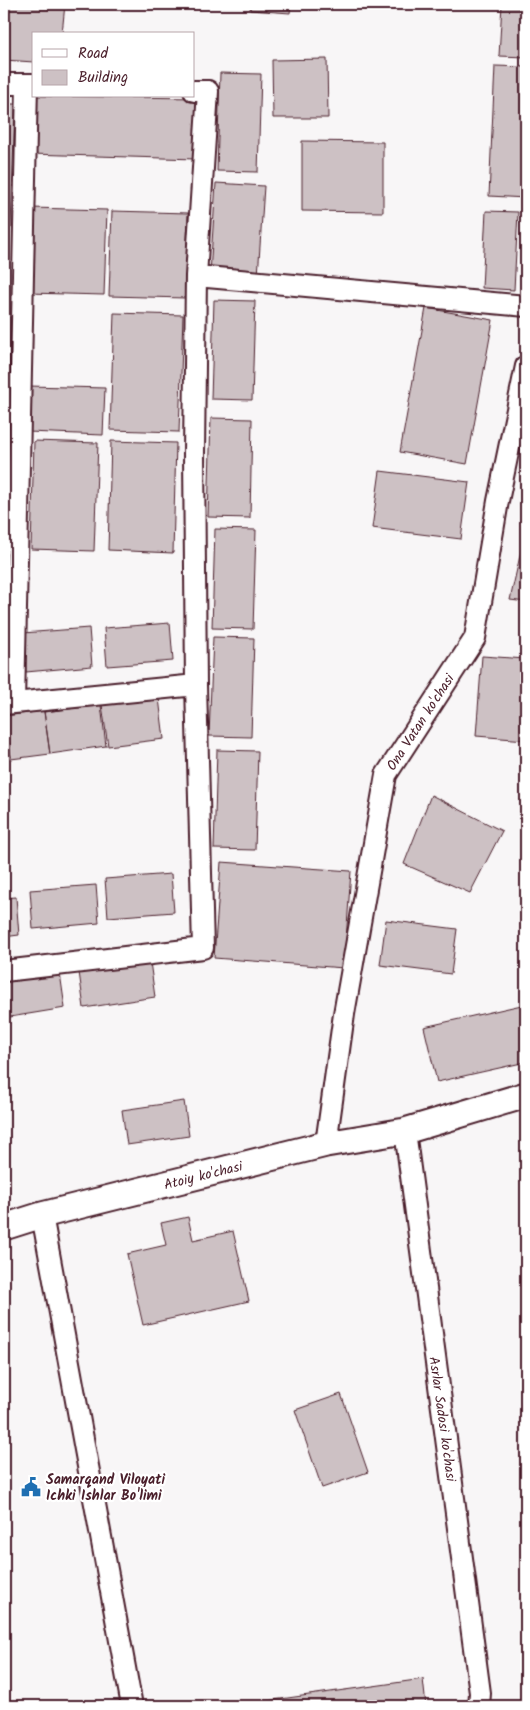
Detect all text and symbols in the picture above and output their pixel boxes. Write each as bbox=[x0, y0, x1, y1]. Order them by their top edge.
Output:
legend bbox=[32, 32, 195, 98]
text: Road bbox=[78, 42, 109, 66]
text: Building bbox=[78, 66, 128, 90]
street label: Ona Vatan ko'chasi bbox=[381, 669, 461, 775]
street label: Atoiy ko'chasi bbox=[162, 1155, 246, 1196]
street label: Asrlar Sadosi ko'chasi bbox=[422, 1355, 462, 1484]
place label: Samarqand Viloyati Ichki Ishlar Bo'limi bbox=[46, 1469, 166, 1507]
public building icon: Samarqand Viloyati Ichki Ishlar Bo'limi bbox=[20, 1476, 42, 1498]

